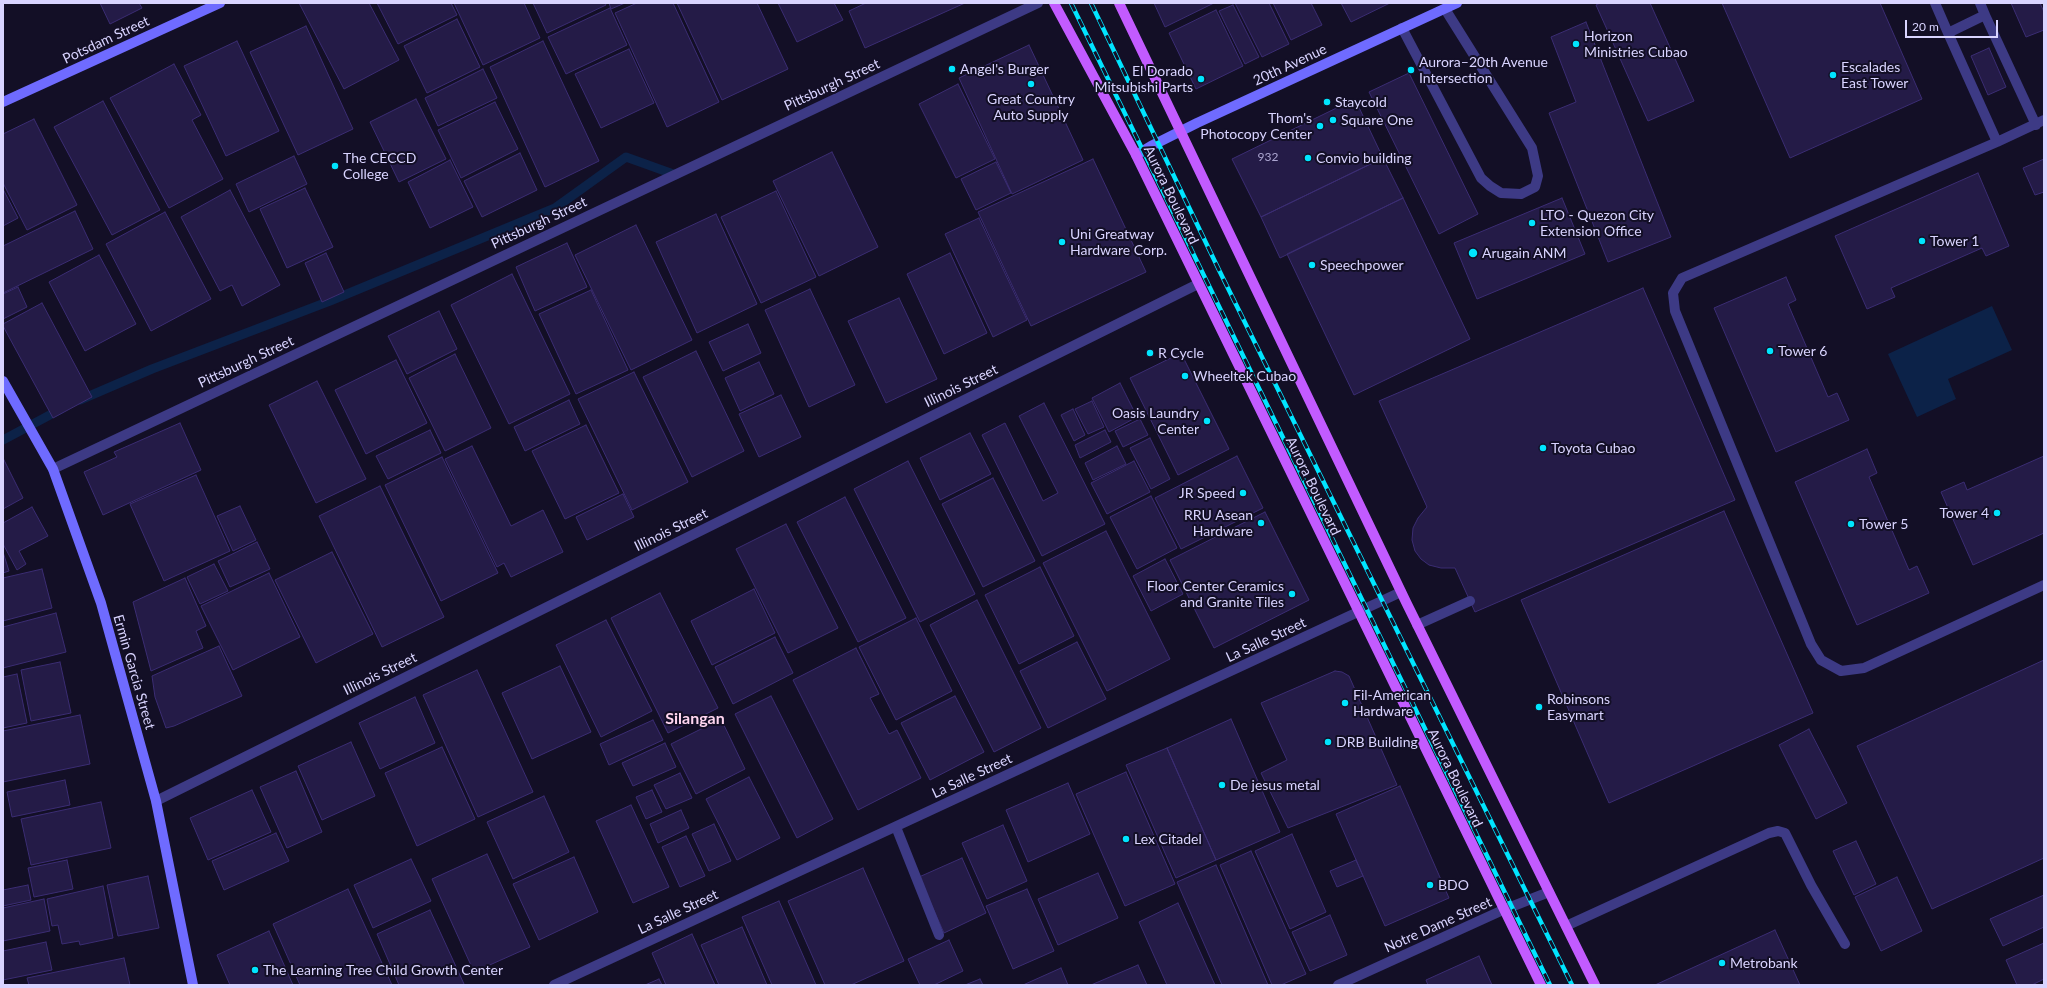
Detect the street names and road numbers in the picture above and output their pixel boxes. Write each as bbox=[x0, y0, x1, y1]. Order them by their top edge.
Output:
street label: Potsdam Street bbox=[60, 13, 152, 67]
street label: 20th Avenue bbox=[1251, 41, 1329, 89]
street label: Pittsburgh Street bbox=[782, 56, 882, 114]
street label: Aurora Boulevard bbox=[1140, 143, 1202, 247]
street label: Pittsburgh Street bbox=[489, 194, 589, 252]
street label: Pittsburgh Street bbox=[196, 333, 296, 391]
street label: Illinois Street bbox=[922, 361, 1000, 411]
street label: Aurora Boulevard bbox=[1282, 434, 1344, 538]
street label: Illinois Street bbox=[632, 505, 710, 555]
street label: Ermin Garcia Street bbox=[110, 613, 158, 731]
street label: La Salle Street bbox=[1223, 614, 1309, 666]
street label: Illinois Street bbox=[341, 649, 419, 699]
street label: Aurora Boulevard bbox=[1424, 726, 1486, 830]
street label: La Salle Street bbox=[929, 750, 1015, 802]
street label: La Salle Street bbox=[635, 886, 721, 938]
street label: Notre Dame Street bbox=[1382, 894, 1494, 956]

